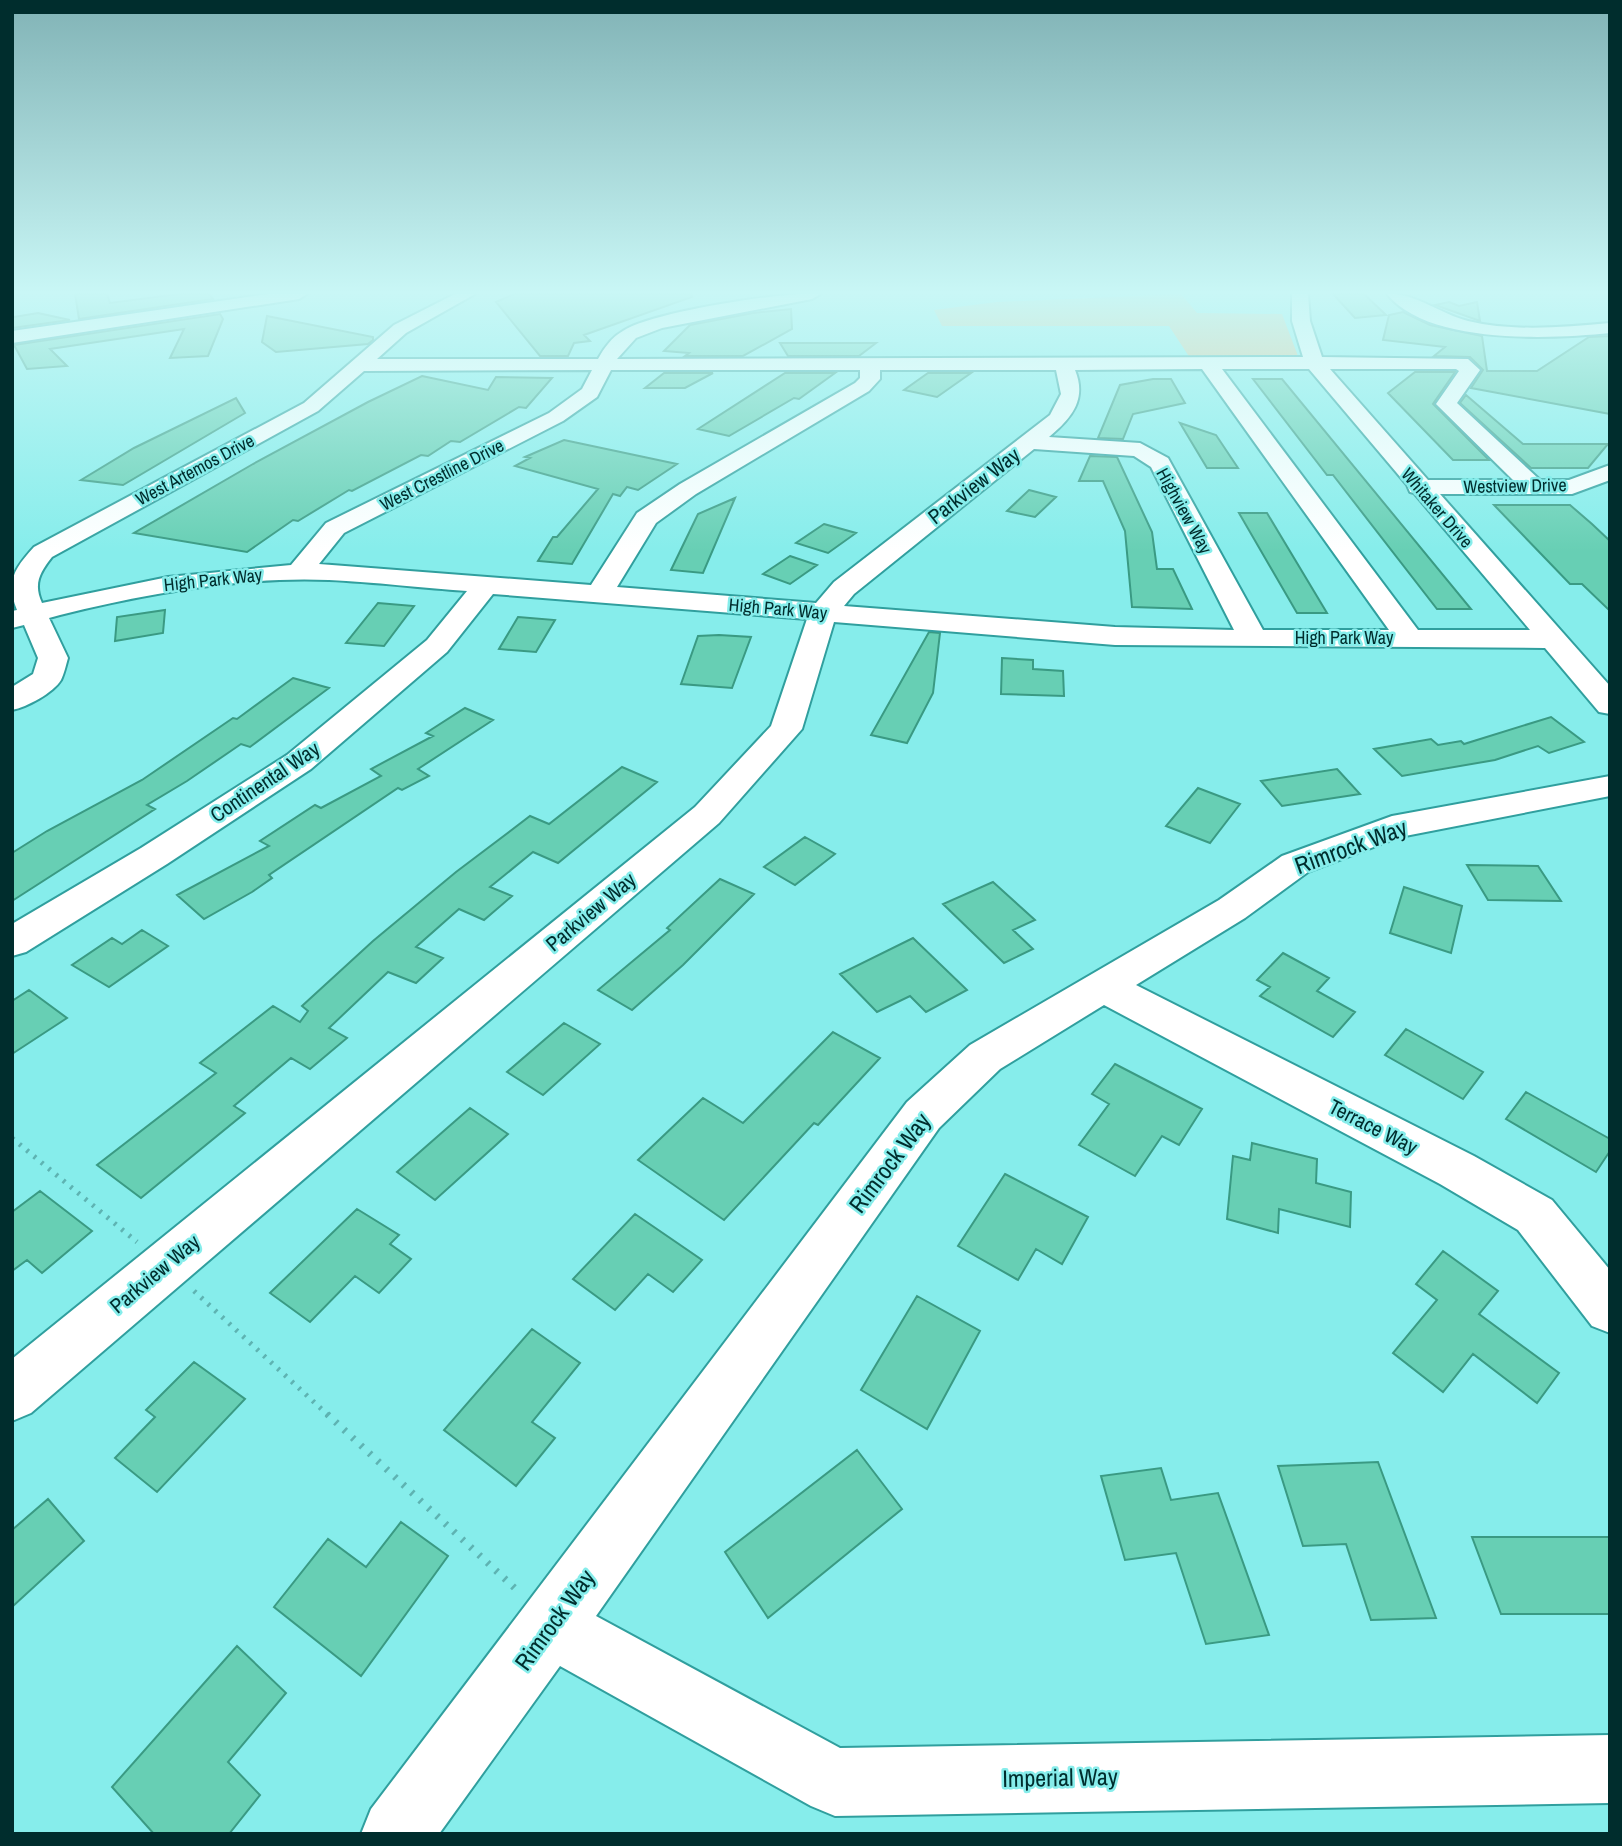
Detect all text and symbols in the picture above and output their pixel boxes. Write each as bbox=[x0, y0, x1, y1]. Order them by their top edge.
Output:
street label: West Artemos Drive bbox=[131, 428, 258, 511]
street label: West Crestline Drive bbox=[376, 433, 508, 517]
street label: Parkview Way bbox=[922, 440, 1026, 531]
street label: Whitaker Drive bbox=[1396, 462, 1479, 553]
street label: Highview Way bbox=[1151, 463, 1219, 559]
street label: Westview Drive bbox=[1463, 472, 1567, 499]
street label: High Park Way bbox=[163, 562, 264, 597]
street label: High Park Way bbox=[728, 592, 829, 625]
street label: High Park Way bbox=[1295, 625, 1394, 650]
street label: Continental Way bbox=[204, 734, 326, 829]
street label: Rimrock Way bbox=[1290, 811, 1411, 881]
street label: Parkview Way bbox=[539, 865, 642, 958]
street label: Terrace Way bbox=[1324, 1092, 1423, 1161]
street label: Rimrock Way bbox=[841, 1106, 937, 1219]
street label: Parkview Way bbox=[103, 1227, 206, 1320]
street label: Rimrock Way bbox=[507, 1562, 602, 1676]
street label: Imperial Way bbox=[1002, 1760, 1118, 1794]

